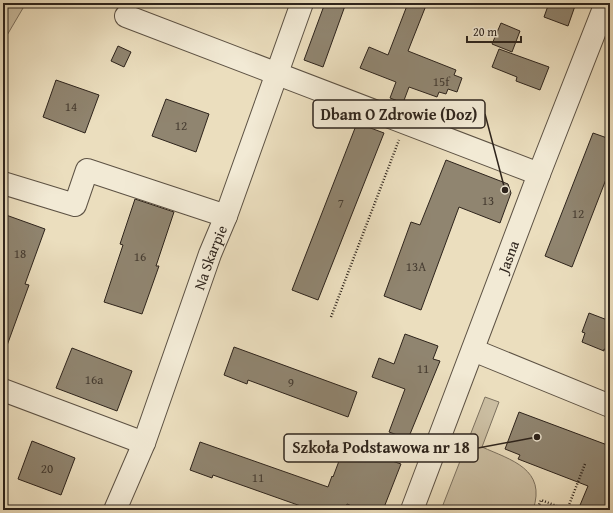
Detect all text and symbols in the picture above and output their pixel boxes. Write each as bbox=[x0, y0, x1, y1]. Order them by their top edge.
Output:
scale bar bbox=[467, 18, 521, 44]
text: 20 m bbox=[473, 23, 497, 40]
house number: 15f bbox=[433, 72, 451, 91]
house number: 14 bbox=[65, 97, 77, 116]
callout: Dbam O Zdrowie (Doz) bbox=[313, 100, 485, 128]
text: Dbam O Zdrowie (Doz) bbox=[321, 102, 477, 126]
house number: 12 bbox=[175, 116, 187, 135]
house number: 13 bbox=[482, 191, 494, 210]
house number: 7 bbox=[338, 194, 344, 213]
house number: 12 bbox=[572, 204, 584, 223]
street label: Na Skarpie bbox=[188, 222, 232, 292]
street label: Jasna bbox=[491, 237, 524, 278]
house number: 18 bbox=[14, 244, 26, 263]
house number: 16 bbox=[134, 247, 146, 266]
house number: 13A bbox=[406, 257, 426, 276]
house number: 11 bbox=[417, 359, 429, 378]
house number: 16a bbox=[85, 370, 104, 389]
house number: 9 bbox=[288, 373, 294, 392]
callout: Szkoła Podstawowa nr 18 bbox=[284, 434, 478, 462]
text: Szkoła Podstawowa nr 18 bbox=[292, 435, 470, 459]
house number: 20 bbox=[41, 459, 53, 478]
house number: 11 bbox=[252, 468, 264, 487]

